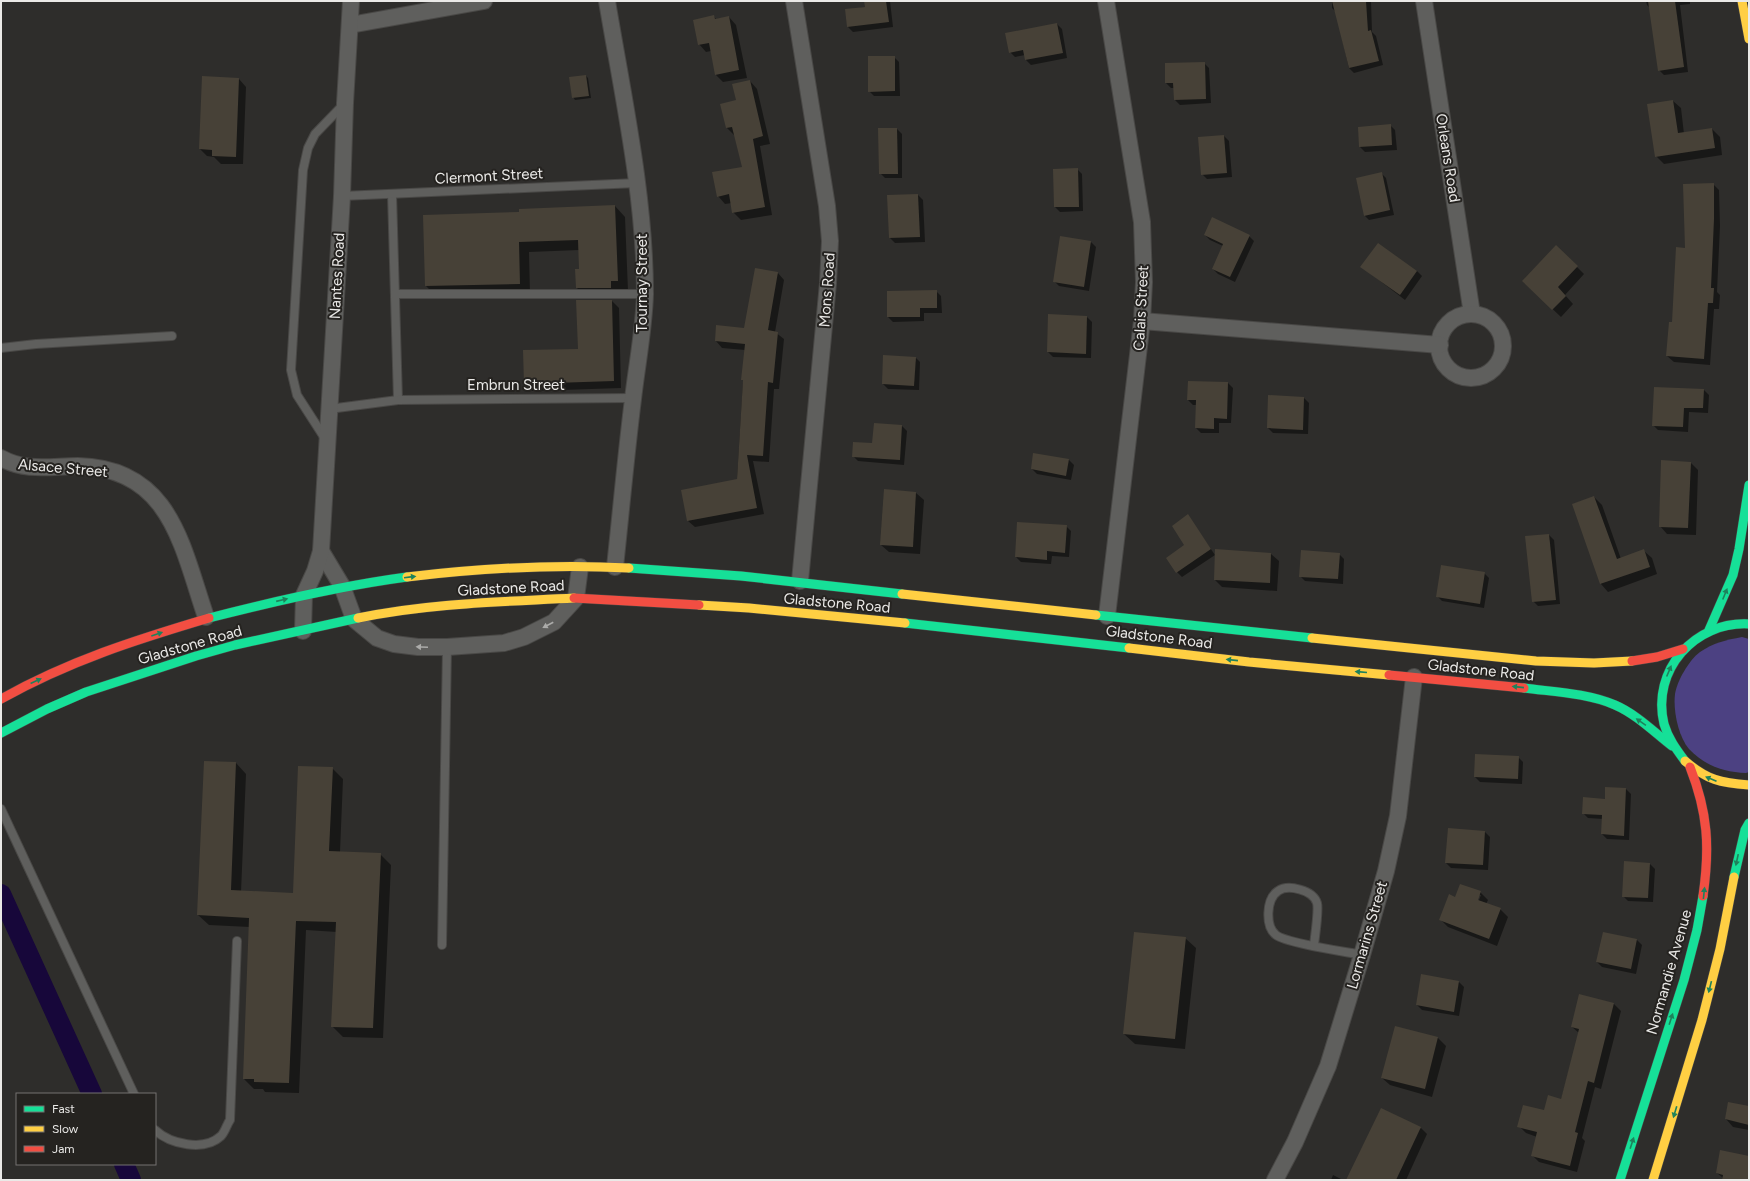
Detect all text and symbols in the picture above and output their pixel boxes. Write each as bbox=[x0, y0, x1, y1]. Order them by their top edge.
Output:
street label: Orleans Road bbox=[1432, 112, 1464, 204]
street label: Clermont Street bbox=[434, 164, 544, 188]
street label: Nantes Road bbox=[326, 232, 348, 320]
street label: Tournay Street bbox=[633, 233, 651, 333]
street label: Mons Road bbox=[815, 252, 839, 328]
street label: Calais Street bbox=[1130, 264, 1152, 351]
street label: Embrun Street bbox=[467, 376, 565, 394]
street label: Alsace Street bbox=[17, 455, 109, 481]
one-way arrow bbox=[404, 574, 416, 581]
street label: Gladstone Road bbox=[457, 576, 565, 600]
one-way arrow bbox=[1722, 588, 1728, 600]
street label: Gladstone Road bbox=[783, 589, 891, 617]
one-way arrow bbox=[276, 597, 288, 603]
one-way arrow bbox=[543, 621, 554, 628]
street label: Gladstone Road bbox=[136, 622, 244, 668]
street label: Gladstone Road bbox=[1105, 622, 1213, 652]
one-way arrow bbox=[151, 631, 163, 637]
one-way arrow bbox=[416, 643, 428, 650]
street label: Gladstone Road bbox=[1427, 655, 1535, 685]
one-way arrow bbox=[1226, 656, 1238, 663]
one-way arrow bbox=[1667, 664, 1673, 676]
one-way arrow bbox=[1355, 669, 1367, 675]
one-way arrow bbox=[30, 678, 41, 684]
one-way arrow bbox=[1512, 684, 1524, 690]
one-way arrow bbox=[1636, 718, 1647, 726]
one-way arrow bbox=[1705, 775, 1717, 781]
one-way arrow bbox=[1734, 854, 1740, 866]
street label: Lormarins Street bbox=[1343, 879, 1391, 991]
one-way arrow bbox=[1700, 887, 1707, 899]
street label: Normandie Avenue bbox=[1643, 907, 1695, 1037]
one-way arrow bbox=[1707, 981, 1713, 993]
one-way arrow bbox=[1669, 1013, 1675, 1025]
legend bbox=[16, 1093, 156, 1165]
text: Fast bbox=[52, 1102, 75, 1116]
one-way arrow bbox=[1672, 1107, 1678, 1119]
text: Slow bbox=[52, 1122, 79, 1136]
one-way arrow bbox=[1629, 1137, 1635, 1149]
text: Jam bbox=[52, 1142, 75, 1156]

